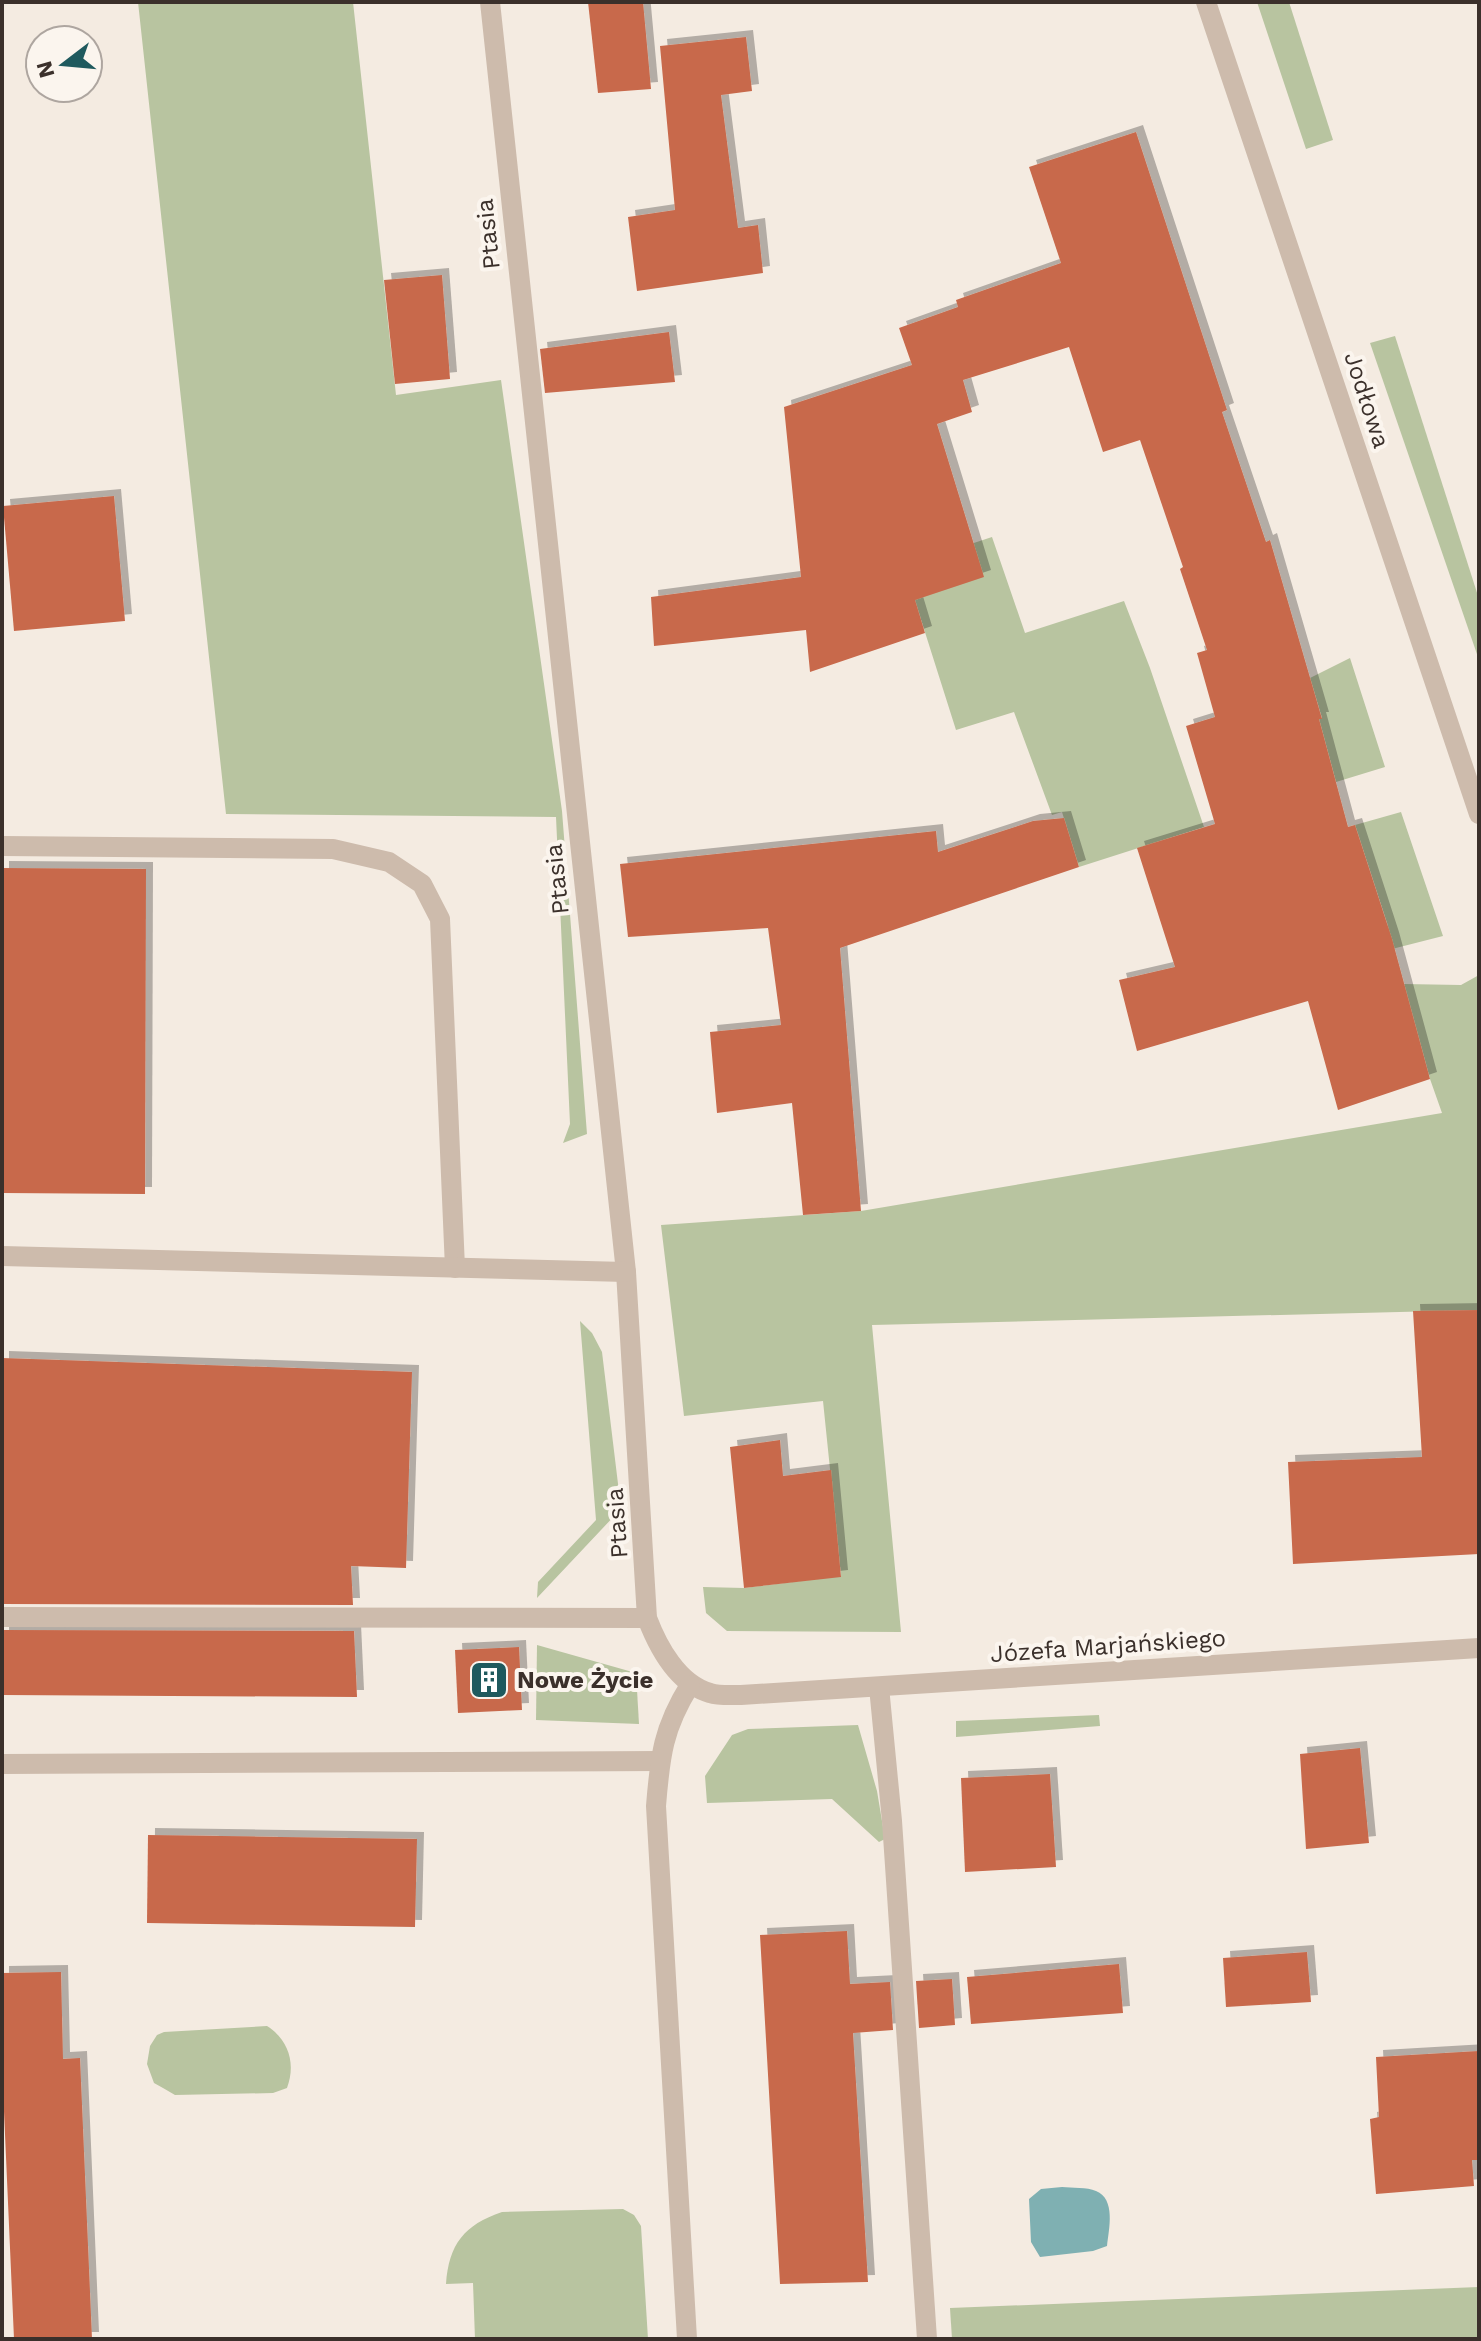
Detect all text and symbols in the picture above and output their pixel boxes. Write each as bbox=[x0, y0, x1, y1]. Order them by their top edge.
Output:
north arrow bbox=[24, 24, 104, 104]
text: N bbox=[31, 58, 60, 81]
street label: Ptasia bbox=[470, 197, 506, 271]
street label: Jodłowa bbox=[1338, 349, 1396, 451]
street label: Ptasia bbox=[539, 842, 575, 916]
street label: Ptasia bbox=[601, 1487, 633, 1559]
street label: Józefa Marjańskiego bbox=[989, 1624, 1227, 1668]
building icon: Nowe Życie bbox=[468, 1659, 510, 1701]
place label: Nowe Życie bbox=[517, 1666, 653, 1694]

